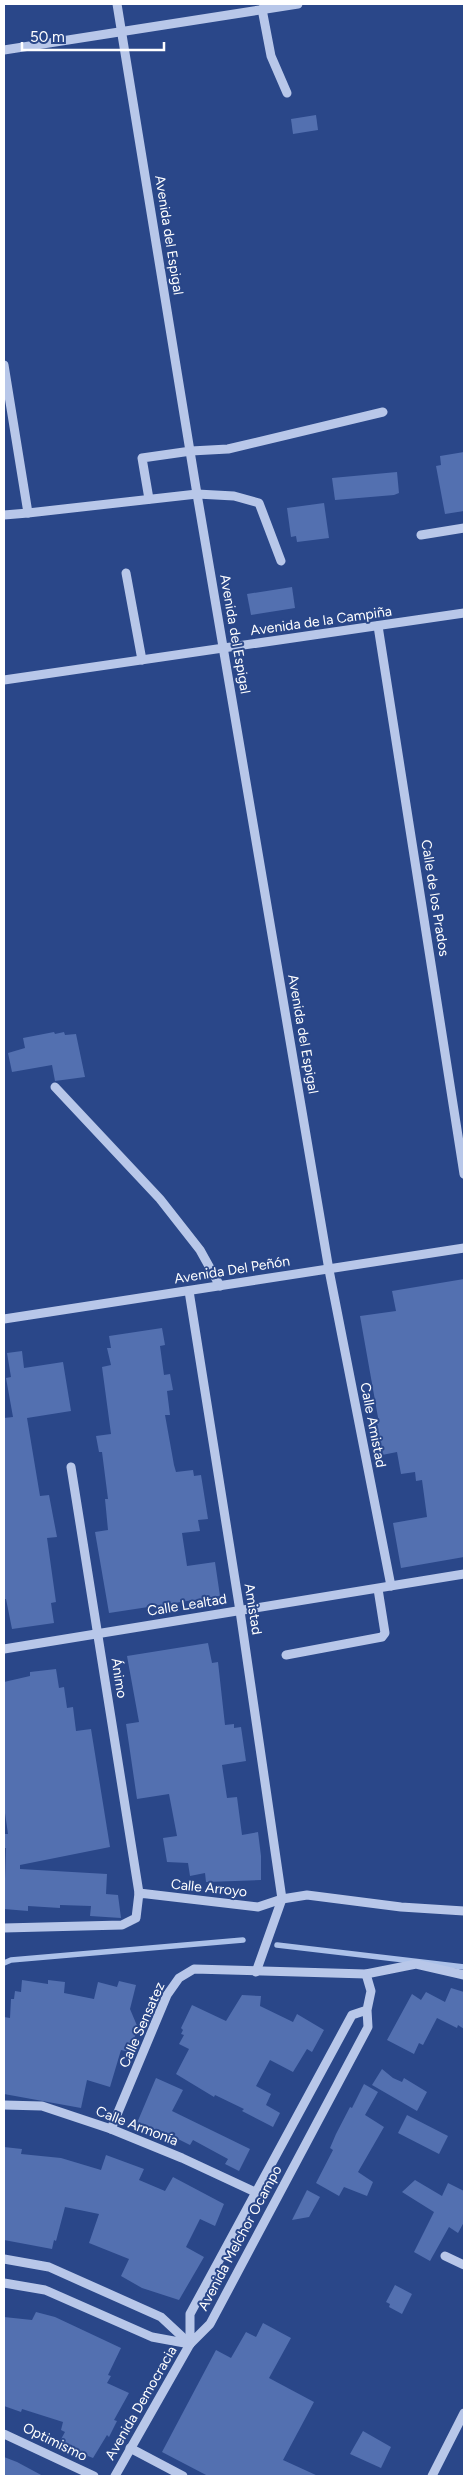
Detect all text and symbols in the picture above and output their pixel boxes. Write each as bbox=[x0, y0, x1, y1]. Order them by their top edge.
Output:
scale bar bbox=[22, 20, 165, 52]
text: 50 m bbox=[30, 28, 65, 46]
street label: Avenida del Espigal bbox=[151, 174, 187, 296]
street label: Avenida del Espigal bbox=[216, 573, 254, 695]
street label: Avenida de la Campiña bbox=[249, 603, 393, 639]
street label: Calle de los Prados bbox=[417, 839, 453, 957]
street label: Avenida del Espigal bbox=[284, 973, 322, 1095]
street label: Avenida Del Peñón bbox=[173, 1252, 291, 1288]
street label: Calle Amistad bbox=[356, 1381, 390, 1469]
street label: Amistad bbox=[241, 1582, 265, 1636]
street label: Calle Lealtad bbox=[146, 1590, 228, 1620]
street label: Ánimo bbox=[107, 1657, 131, 1699]
street label: Calle Arroyo bbox=[170, 1876, 248, 1900]
street label: Calle Sensatez bbox=[116, 1979, 169, 2070]
street label: Calle Armonía bbox=[93, 2102, 181, 2150]
street label: Avenida Melchor Ocampo bbox=[194, 2162, 286, 2314]
street label: Avenida Democracia bbox=[101, 2343, 181, 2463]
street label: Optimismo bbox=[20, 2419, 90, 2465]

